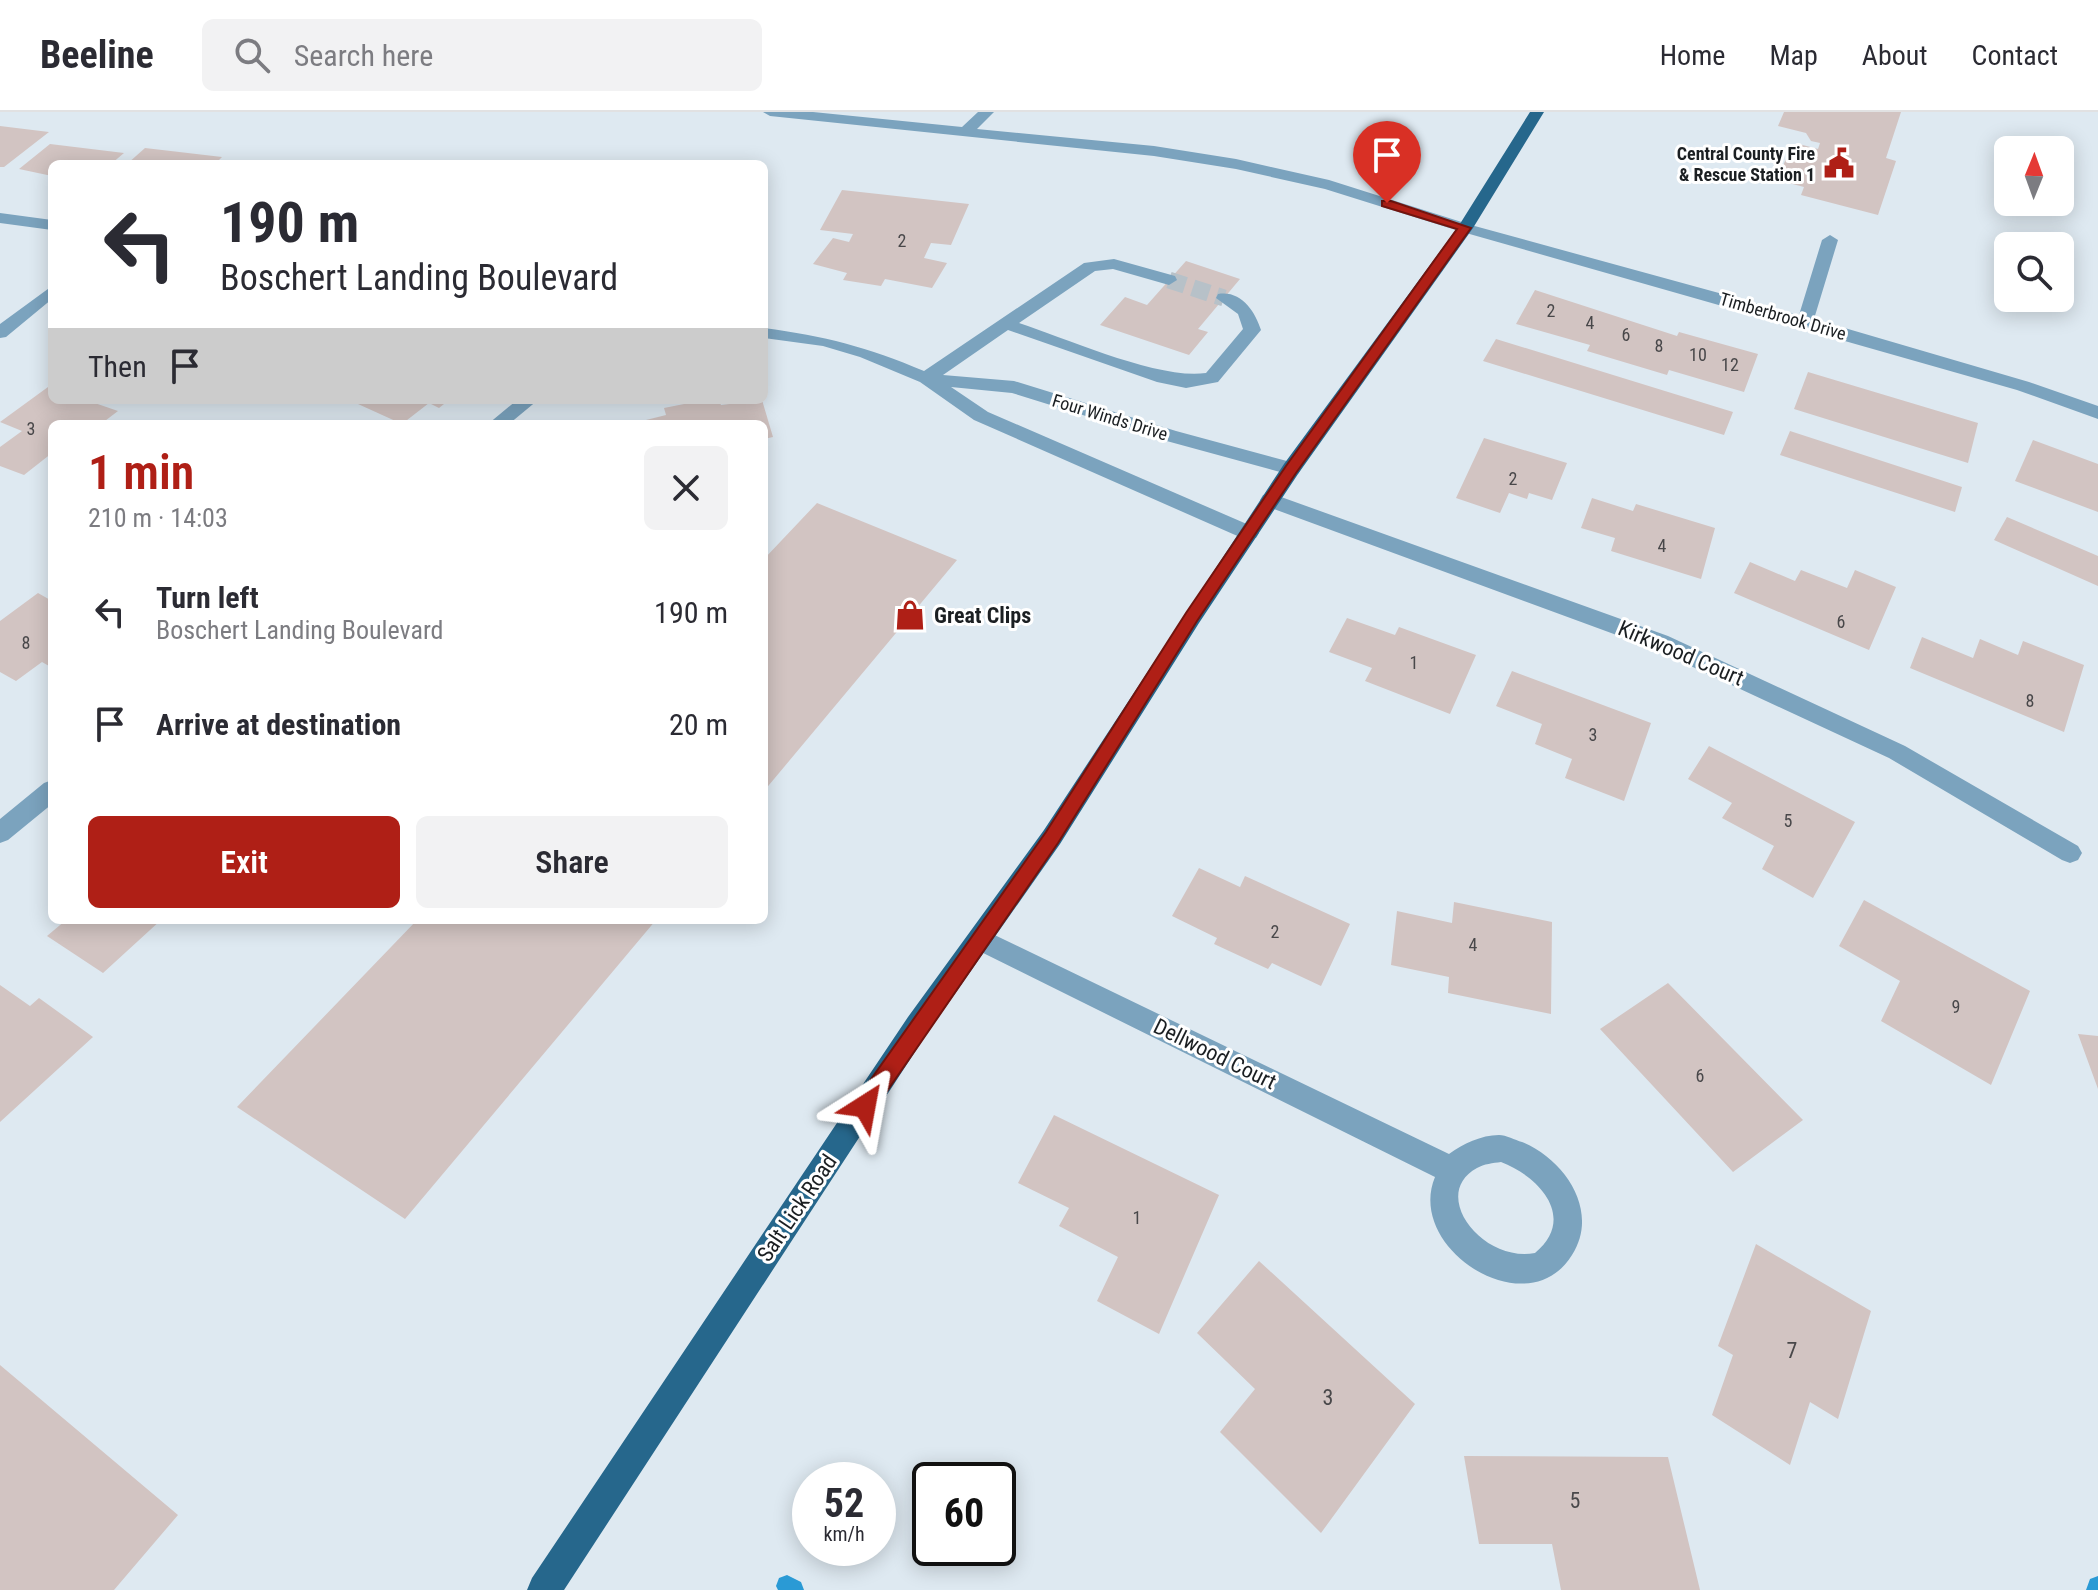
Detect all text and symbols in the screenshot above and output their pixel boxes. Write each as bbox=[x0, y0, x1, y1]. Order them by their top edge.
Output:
search box bbox=[202, 19, 762, 91]
text: Beeline bbox=[40, 33, 154, 77]
icon: search bbox=[230, 33, 274, 77]
text: Search here bbox=[294, 38, 433, 73]
text: Home bbox=[1660, 39, 1725, 72]
text: Map bbox=[1769, 39, 1818, 72]
text: About bbox=[1862, 39, 1928, 72]
text: Contact bbox=[1972, 39, 2058, 72]
pin bbox=[1353, 121, 1421, 203]
icon: arrive bbox=[1365, 133, 1409, 177]
north arrow bbox=[1994, 136, 2074, 216]
map controls bbox=[1994, 136, 2074, 312]
place label: Central County Fire & Rescue Station 1 bbox=[1677, 143, 1815, 185]
public building icon: Central County Fire & Rescue Station 1 bbox=[1822, 146, 1856, 180]
text: 190 m bbox=[220, 190, 359, 256]
icon: left bbox=[88, 192, 192, 296]
house number: 2 bbox=[898, 230, 907, 251]
button: search bbox=[1994, 232, 2074, 312]
text: Boschert Landing Boulevard bbox=[220, 257, 618, 299]
street label: Timberbrook Drive bbox=[1717, 288, 1849, 344]
house number: 2 bbox=[1547, 300, 1556, 321]
house number: 4 bbox=[1586, 312, 1595, 333]
house number: 6 bbox=[1622, 324, 1630, 345]
house number: 8 bbox=[1655, 335, 1663, 356]
icon: arrive bbox=[163, 344, 207, 388]
house number: 10 bbox=[1689, 344, 1707, 365]
text: Then bbox=[88, 349, 147, 384]
house number: 12 bbox=[1721, 354, 1739, 375]
street label: Four Winds Drive bbox=[1050, 389, 1170, 445]
house number: 3 bbox=[27, 418, 35, 439]
text: 1 min bbox=[88, 444, 194, 501]
button: close bbox=[644, 446, 728, 530]
house number: 2 bbox=[1509, 468, 1518, 489]
text: 210 m · 14:03 bbox=[88, 503, 228, 533]
house number: 4 bbox=[1658, 535, 1667, 556]
text: Turn left bbox=[156, 580, 259, 615]
icon: left bbox=[88, 590, 132, 634]
text: 190 m bbox=[654, 595, 728, 630]
shop icon: Great Clips bbox=[893, 598, 927, 632]
place label: Great Clips bbox=[934, 603, 1031, 628]
house number: 6 bbox=[1837, 611, 1845, 632]
text: Boschert Landing Boulevard bbox=[156, 615, 444, 645]
street label: Kirkwood Court bbox=[1614, 615, 1748, 691]
house number: 8 bbox=[22, 632, 30, 653]
house number: 1 bbox=[1410, 652, 1418, 673]
house number: 8 bbox=[2026, 690, 2034, 711]
icon: arrive bbox=[88, 702, 132, 746]
text: Arrive at destination bbox=[156, 707, 401, 742]
text: 20 m bbox=[669, 707, 728, 742]
house number: 3 bbox=[1589, 724, 1597, 745]
house number: 5 bbox=[1784, 810, 1793, 831]
button: Exit bbox=[88, 816, 400, 908]
button: Share bbox=[416, 816, 728, 908]
house number: 2 bbox=[1271, 921, 1280, 942]
house number: 4 bbox=[1469, 934, 1478, 955]
house number: 9 bbox=[1952, 996, 1960, 1017]
street label: Dellwood Court bbox=[1150, 1014, 1280, 1094]
position arrow bbox=[823, 1064, 907, 1148]
house number: 6 bbox=[1696, 1065, 1704, 1086]
street label: Salt Lick Road bbox=[752, 1150, 842, 1266]
house number: 1 bbox=[1133, 1207, 1141, 1228]
house number: 7 bbox=[1787, 1338, 1797, 1363]
house number: 3 bbox=[1323, 1385, 1333, 1410]
speed limit sign: 60 bbox=[912, 1462, 1016, 1566]
text: 52 bbox=[824, 1480, 864, 1527]
house number: 5 bbox=[1570, 1488, 1580, 1513]
text: km/h bbox=[823, 1522, 865, 1546]

